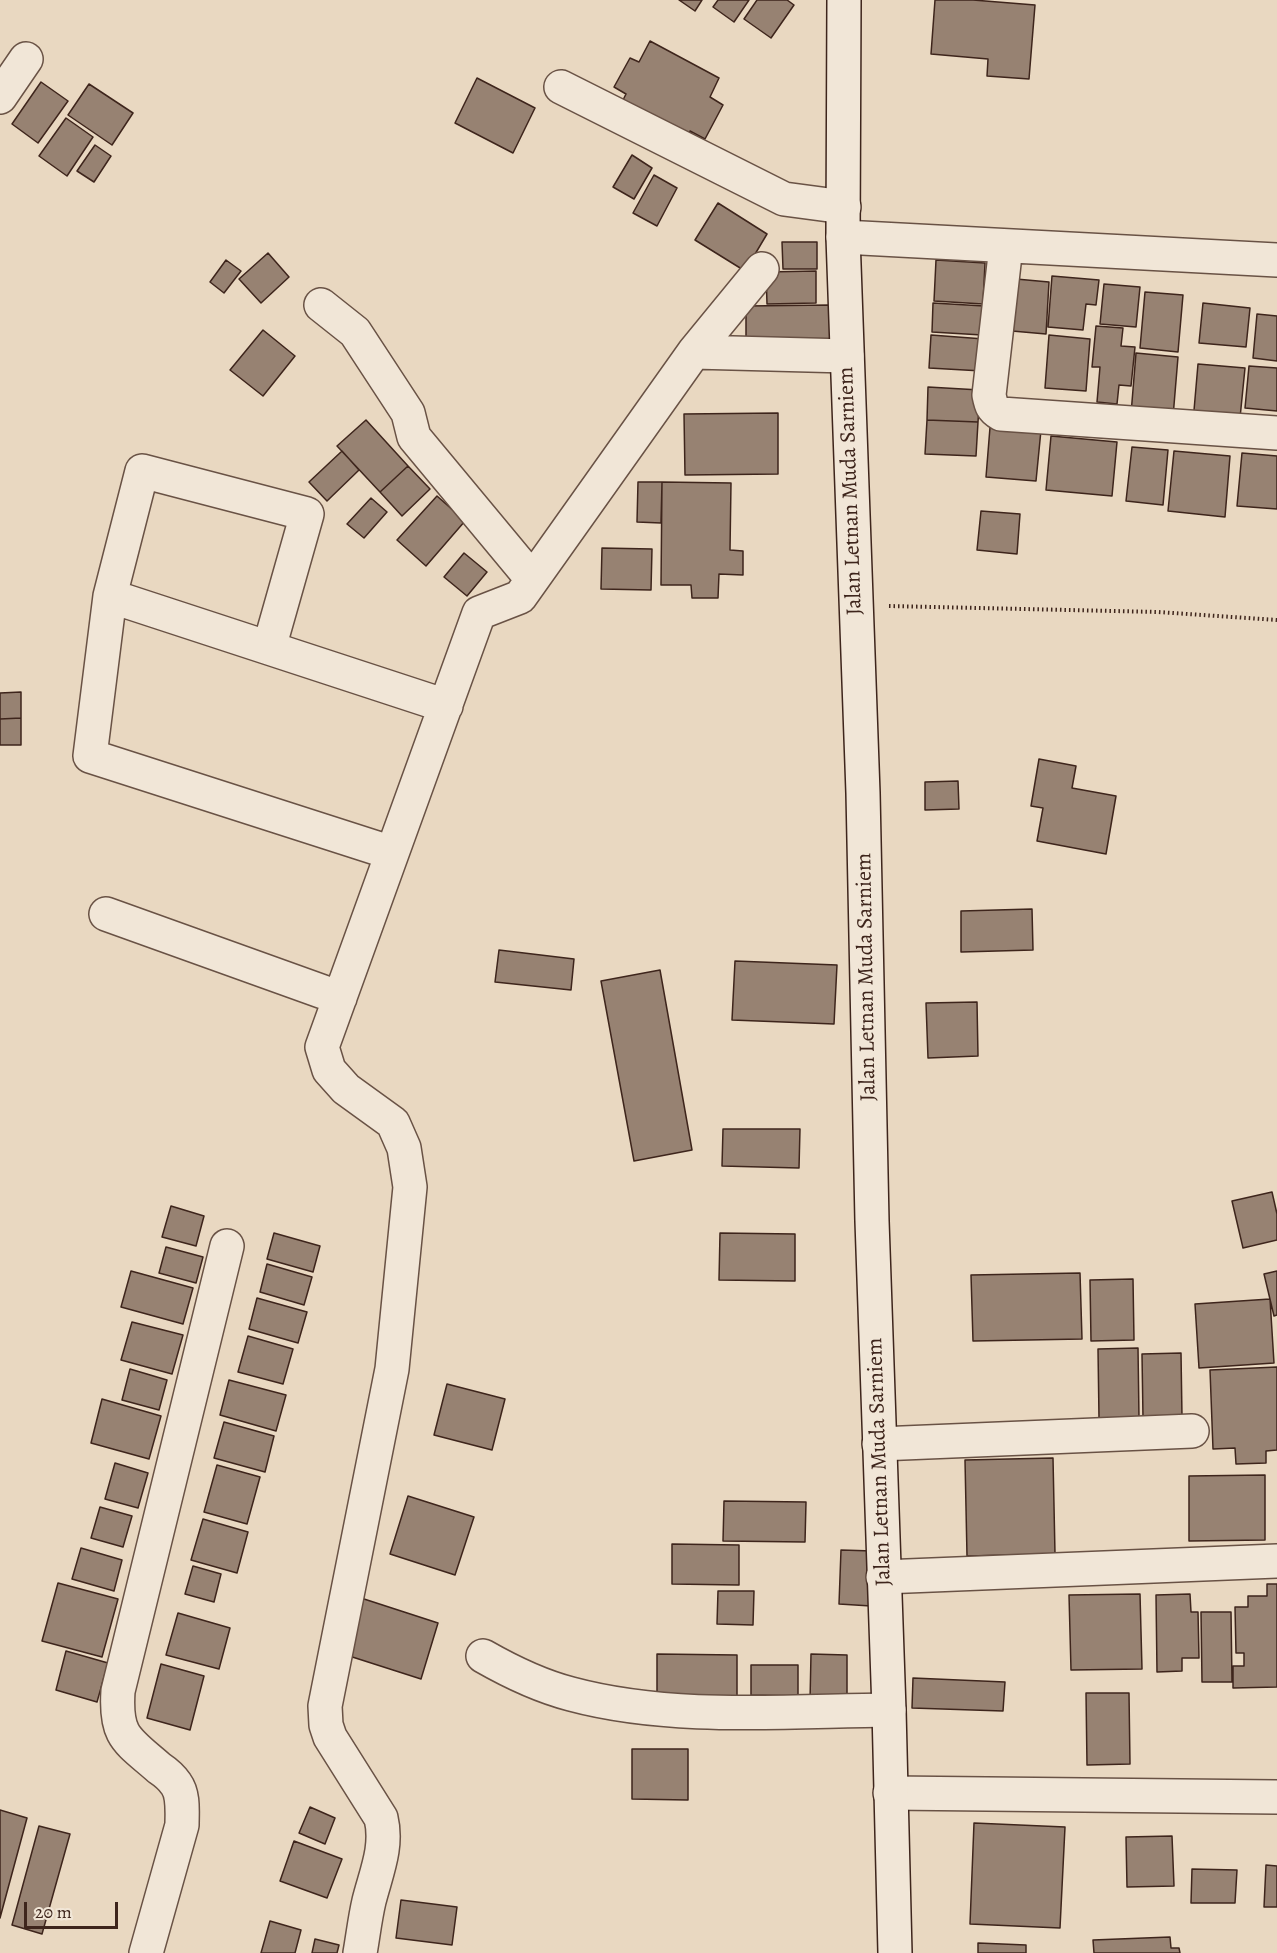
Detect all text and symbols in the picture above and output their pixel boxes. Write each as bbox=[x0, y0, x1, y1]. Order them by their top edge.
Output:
street label: Jalan Letnan Muda Sarniem bbox=[833, 366, 869, 616]
street label: Jalan Letnan Muda Sarniem bbox=[852, 852, 882, 1102]
street label: Jalan Letnan Muda Sarniem bbox=[862, 1337, 898, 1587]
scale bar bbox=[27, 1890, 122, 1928]
text: 20 m bbox=[35, 1900, 72, 1924]

